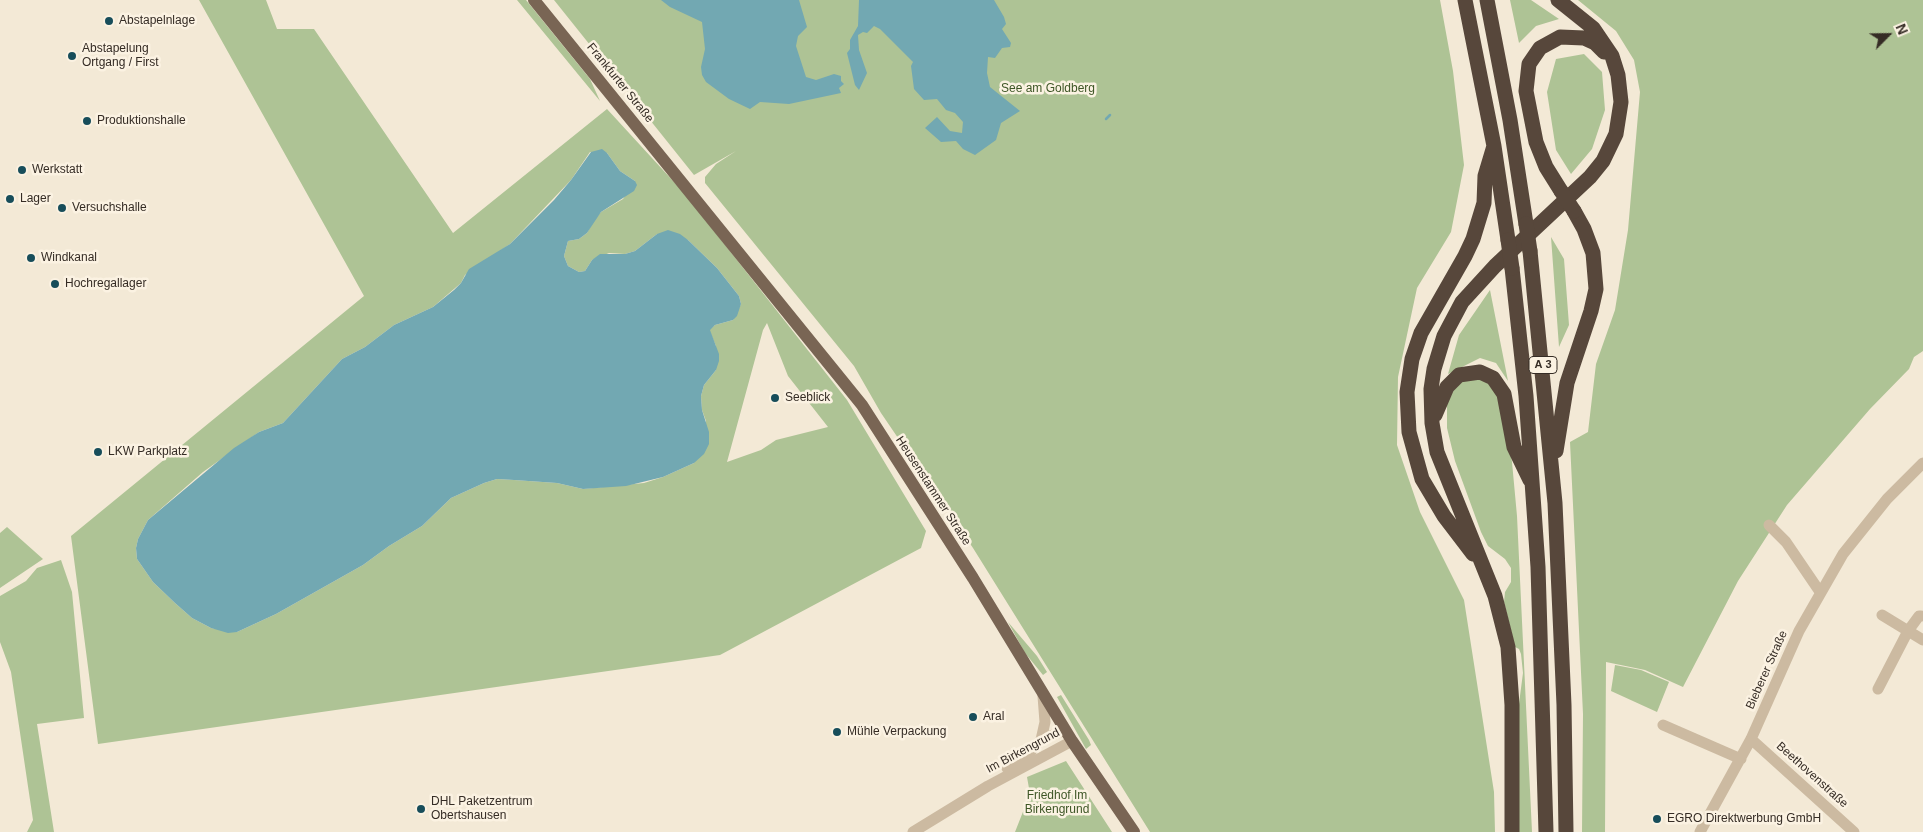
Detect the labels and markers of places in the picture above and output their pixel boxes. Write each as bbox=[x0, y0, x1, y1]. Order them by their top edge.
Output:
place label: Abstapelnlage bbox=[119, 14, 195, 28]
marker: Abstapelnlage bbox=[103, 15, 115, 27]
place label: Abstapelung Ortgang / First bbox=[82, 42, 159, 70]
marker: Abstapelung Ortgang / First bbox=[66, 50, 78, 62]
place label: Produktionshalle bbox=[97, 114, 186, 128]
marker: Produktionshalle bbox=[81, 115, 93, 127]
place label: Werkstatt bbox=[32, 163, 82, 177]
marker: Werkstatt bbox=[16, 164, 28, 176]
place label: Lager bbox=[20, 192, 51, 206]
marker: Lager bbox=[4, 193, 16, 205]
place label: Versuchshalle bbox=[72, 201, 147, 215]
marker: Versuchshalle bbox=[56, 202, 68, 214]
place label: Windkanal bbox=[41, 251, 97, 265]
marker: Windkanal bbox=[25, 252, 37, 264]
place label: Hochregallager bbox=[65, 277, 146, 291]
marker: Hochregallager bbox=[49, 278, 61, 290]
place label: Seeblick bbox=[785, 391, 830, 405]
marker: Seeblick bbox=[769, 392, 781, 404]
place label: LKW Parkplatz bbox=[108, 445, 187, 459]
marker: LKW Parkplatz bbox=[92, 446, 104, 458]
place label: Aral bbox=[983, 710, 1004, 724]
marker: Aral bbox=[967, 711, 979, 723]
place label: Mühle Verpackung bbox=[847, 725, 946, 739]
marker: Mühle Verpackung bbox=[831, 726, 843, 738]
place label: DHL Paketzentrum Obertshausen bbox=[431, 795, 532, 823]
marker: DHL Paketzentrum Obertshausen bbox=[415, 803, 427, 815]
place label: EGRO Direktwerbung GmbH bbox=[1667, 812, 1821, 826]
marker: EGRO Direktwerbung GmbH bbox=[1651, 813, 1663, 825]

